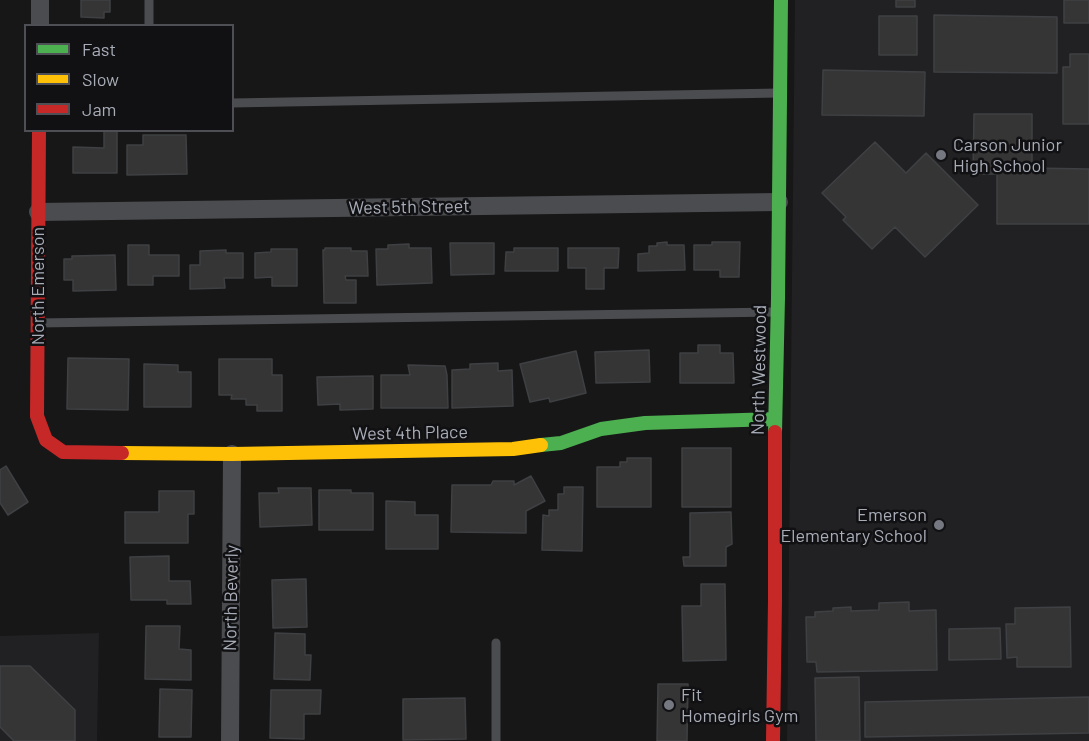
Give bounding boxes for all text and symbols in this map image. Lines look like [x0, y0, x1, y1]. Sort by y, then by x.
legend [24, 24, 234, 132]
text: Fast [82, 38, 116, 60]
text: Slow [82, 68, 119, 90]
text: Jam [82, 98, 116, 120]
place label: Carson Junior High School [953, 134, 1062, 176]
marker: Carson Junior High School [934, 148, 948, 162]
street label: West 5th Street [348, 195, 470, 219]
street label: North Emerson [27, 227, 49, 345]
street label: North Westwood [747, 305, 771, 435]
street label: West 4th Place [352, 421, 468, 445]
place label: Emerson Elementary School [780, 504, 927, 546]
marker: Emerson Elementary School [932, 518, 946, 532]
street label: North Beverly [219, 545, 243, 651]
place label: Fit Homegirls Gym [681, 684, 798, 726]
marker: Fit Homegirls Gym [662, 698, 676, 712]

